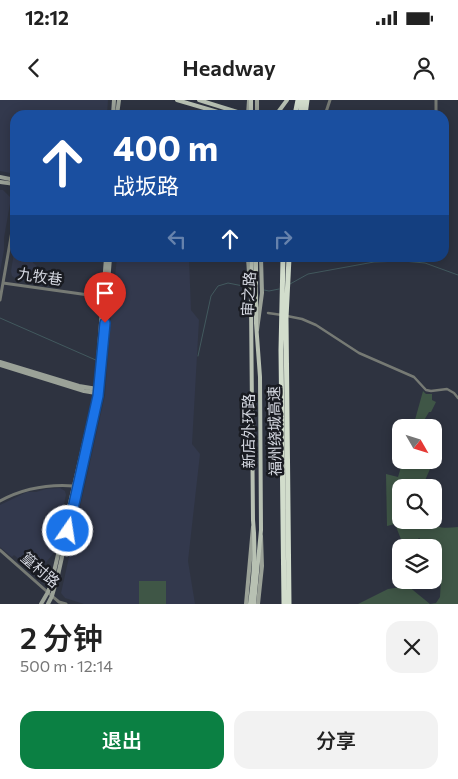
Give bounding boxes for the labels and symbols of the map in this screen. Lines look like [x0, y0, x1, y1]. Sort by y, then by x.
street label: 九牧巷 [17, 264, 64, 288]
street label: 审之路 [238, 271, 258, 317]
pin [84, 272, 126, 323]
street label: 福州绕城高速 [264, 386, 284, 476]
street label: 新店外环路 [239, 393, 257, 469]
north arrow [392, 419, 442, 469]
position arrow [41, 504, 93, 556]
street label: 篁村路 [18, 548, 64, 591]

